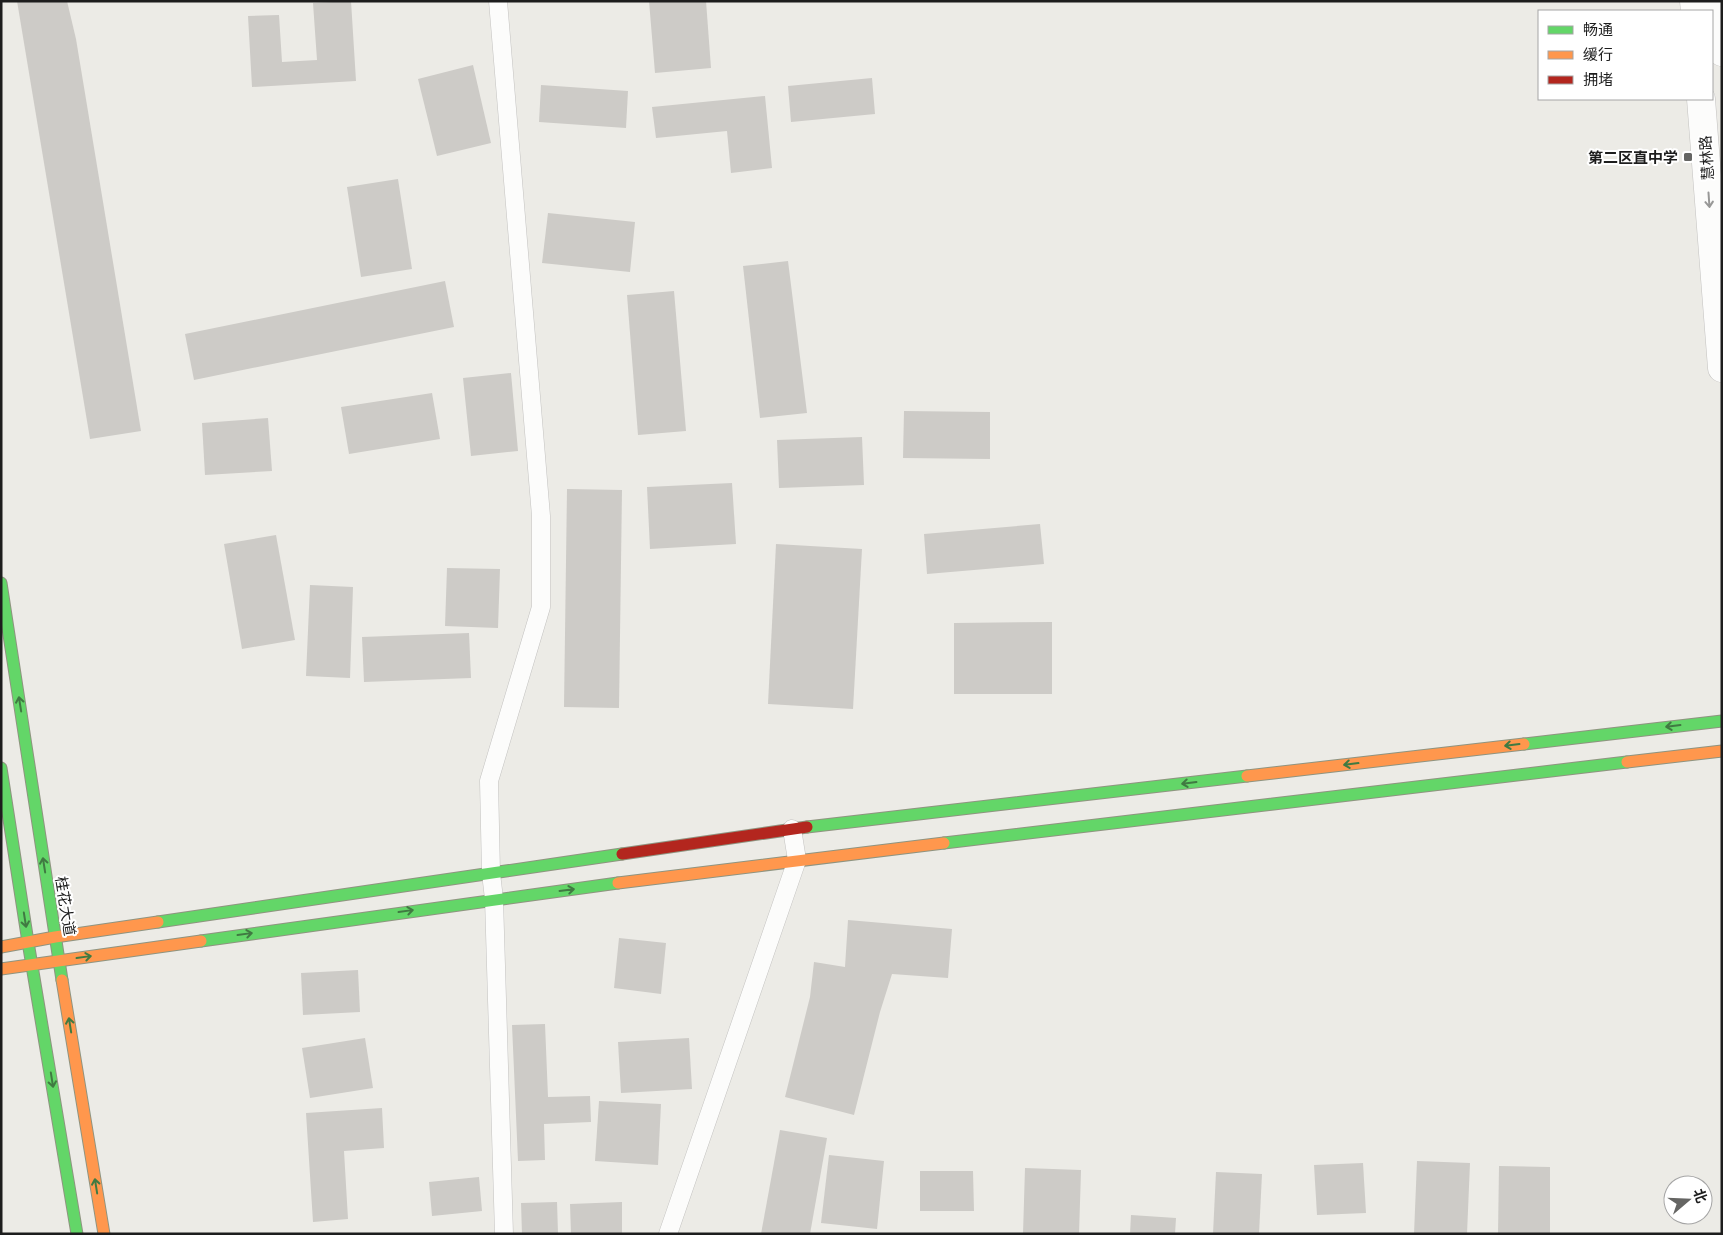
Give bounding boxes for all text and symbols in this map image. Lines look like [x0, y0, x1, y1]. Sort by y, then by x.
legend [1538, 10, 1713, 100]
text: 畅通 [1583, 19, 1613, 39]
text: 缓行 [1583, 44, 1613, 64]
text: 拥堵 [1583, 69, 1613, 89]
street label: 慧林路 [1694, 135, 1718, 181]
place label: 第二区直中学 [1588, 147, 1678, 167]
marker: 第二区直中学 [1682, 151, 1694, 163]
one-way arrow [1704, 191, 1714, 207]
one-way arrow [14, 697, 24, 713]
one-way arrow [1666, 721, 1682, 731]
one-way arrow [1504, 740, 1520, 750]
one-way arrow [1343, 759, 1359, 769]
one-way arrow [1181, 778, 1197, 788]
one-way arrow [39, 857, 49, 873]
street label: 桂花大道 [51, 875, 81, 937]
one-way arrow [559, 884, 575, 894]
one-way arrow [398, 906, 414, 916]
one-way arrow [20, 912, 30, 928]
one-way arrow [237, 929, 253, 939]
one-way arrow [76, 951, 92, 961]
one-way arrow [65, 1018, 75, 1034]
one-way arrow [47, 1072, 57, 1088]
north arrow [1663, 1175, 1713, 1225]
one-way arrow [91, 1178, 101, 1194]
text: 北 [1690, 1186, 1712, 1205]

